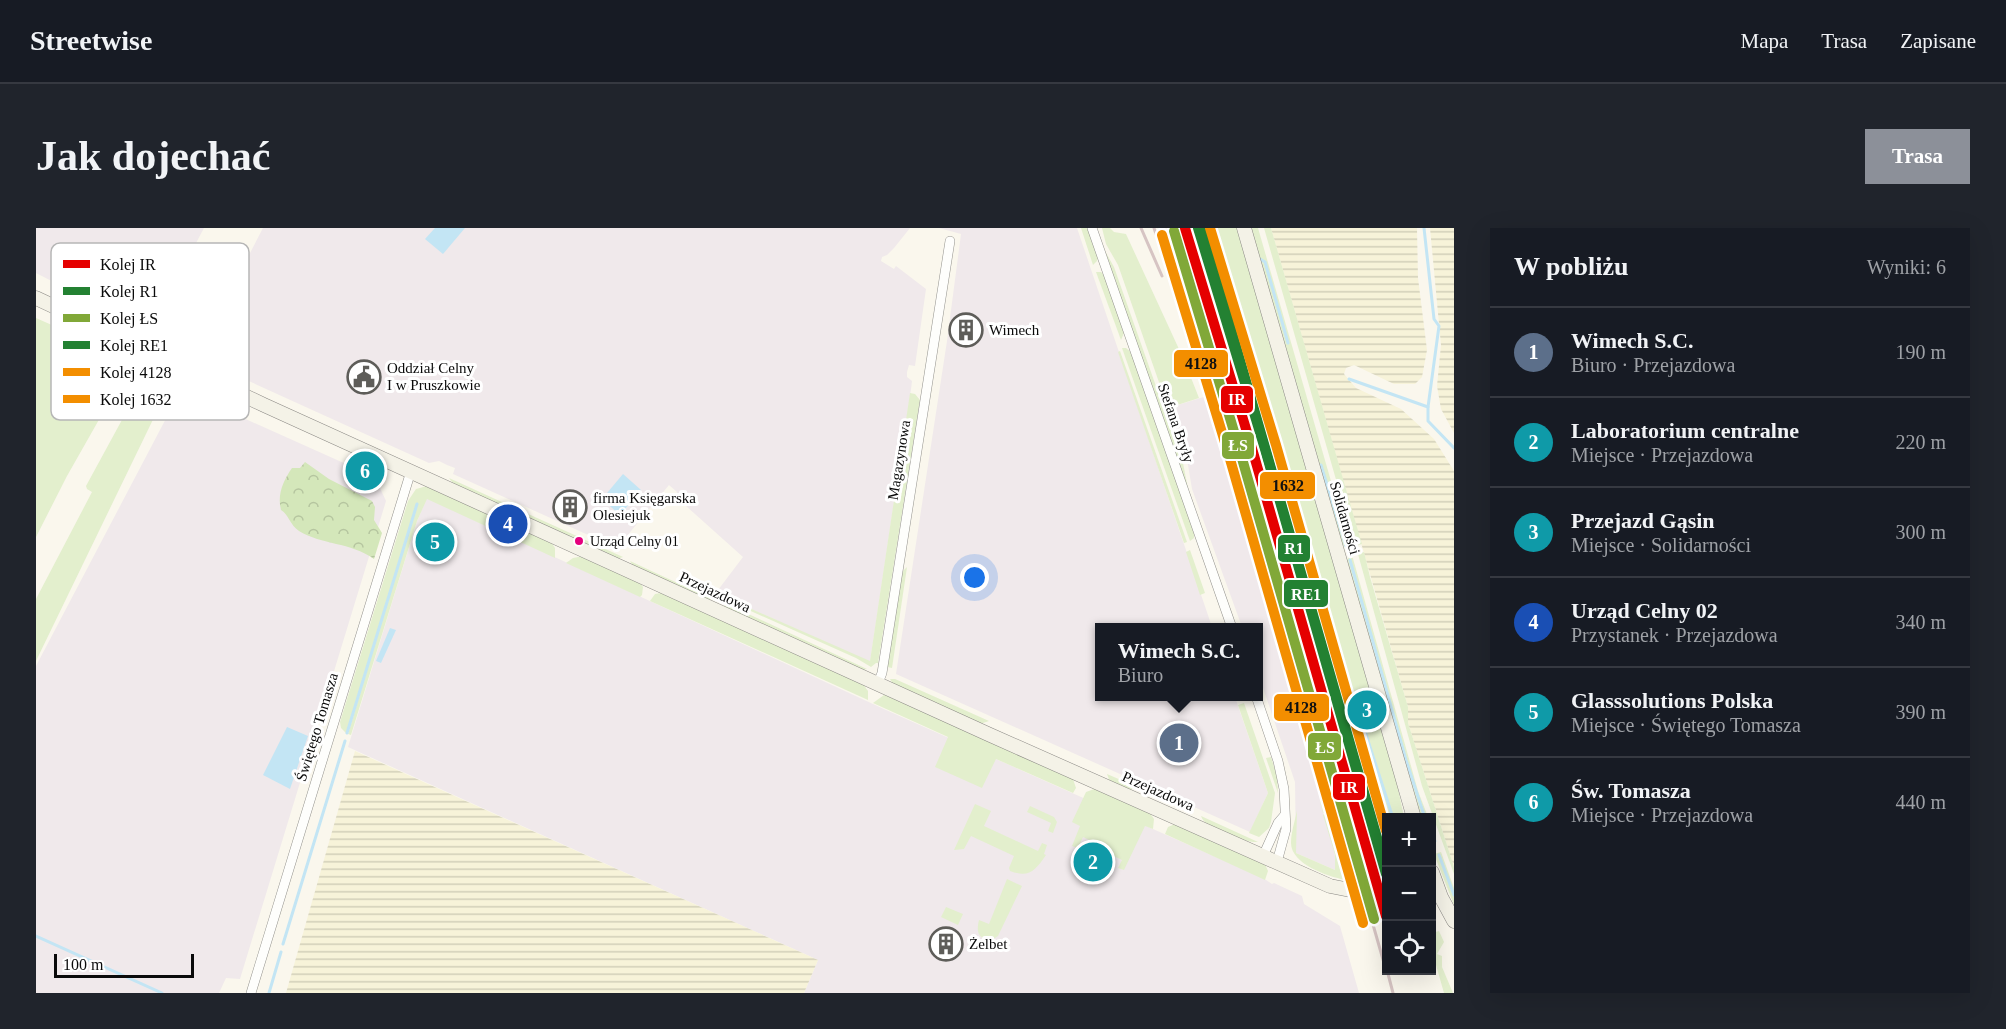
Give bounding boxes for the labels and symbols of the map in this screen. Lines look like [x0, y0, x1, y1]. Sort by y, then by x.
legend [51, 243, 249, 420]
text: Kolej IR [100, 256, 156, 274]
text: Kolej R1 [100, 283, 158, 301]
text: Kolej ŁS [100, 310, 158, 328]
building icon: Wimech [948, 312, 984, 348]
place label: Wimech [989, 322, 1040, 338]
text: Kolej RE1 [100, 337, 168, 355]
line badge: 4128 [1173, 349, 1229, 378]
text: 4128 [1185, 355, 1217, 372]
public building icon: Oddział Celny I w Pruszkowie [346, 359, 382, 395]
place label: Oddział Celny I w Pruszkowie [387, 360, 481, 393]
text: Kolej 4128 [100, 364, 172, 382]
street label: Stefana Bryły [1155, 381, 1197, 465]
line badge: IR [1220, 385, 1254, 414]
text: Kolej 1632 [100, 391, 172, 409]
text: IR [1228, 391, 1246, 408]
street label: Magazynowa [885, 419, 913, 501]
line badge: ŁS [1221, 431, 1255, 460]
text: ŁS [1228, 437, 1248, 454]
pin: 6 [346, 448, 384, 494]
line badge: 1632 [1259, 471, 1316, 500]
text: 1632 [1272, 477, 1304, 494]
street label: Solidarności [1327, 480, 1363, 556]
building icon: firma Księgarska Olesiejuk [552, 489, 588, 525]
place label: firma Księgarska Olesiejuk [593, 490, 696, 523]
pin: 4 [488, 502, 528, 546]
pin: 5 [416, 520, 454, 564]
place label: Urząd Celny 01 [590, 534, 679, 549]
line badge: R1 [1277, 534, 1311, 563]
marker: Urząd Celny 01 [573, 535, 585, 547]
text: R1 [1284, 540, 1304, 557]
your location [960, 563, 989, 592]
street label: Przejazdowa [677, 569, 753, 616]
line badge: RE1 [1283, 579, 1329, 608]
text: RE1 [1291, 586, 1321, 603]
street label: Świętego Tomasza [293, 671, 341, 783]
pin: 3 [1348, 688, 1386, 732]
line badge: 4128 [1273, 693, 1330, 722]
text: 4128 [1285, 699, 1317, 716]
pin: 1 [1160, 720, 1198, 766]
line badge: ŁS [1307, 732, 1342, 761]
text: ŁS [1315, 739, 1335, 756]
street label: Przejazdowa [1120, 768, 1197, 814]
line badge: IR [1332, 773, 1366, 801]
text: IR [1340, 779, 1358, 796]
pin: 2 [1074, 840, 1112, 884]
building icon: Żelbet [928, 926, 964, 962]
place label: Żelbet [969, 936, 1008, 952]
scale bar [54, 951, 194, 978]

